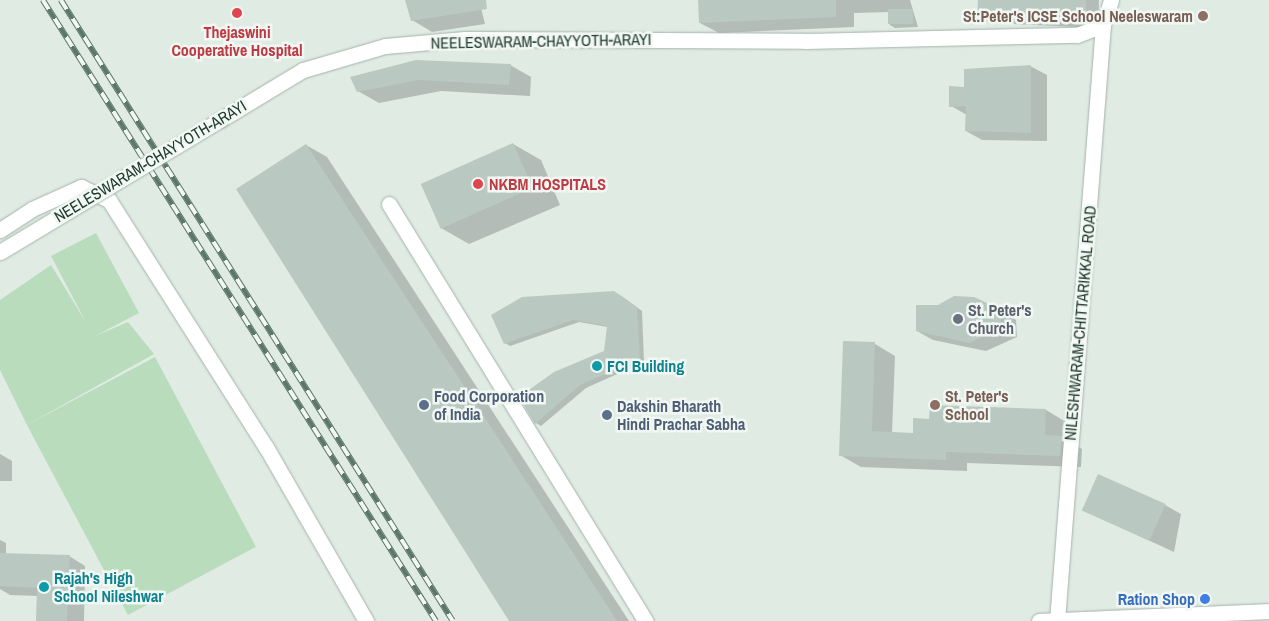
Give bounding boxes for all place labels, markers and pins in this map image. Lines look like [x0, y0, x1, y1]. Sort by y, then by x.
marker: Thejaswini Cooperative Hospital [230, 6, 244, 20]
place label: St:Peter's ICSE School Neeleswaram [963, 6, 1193, 26]
marker: St:Peter's ICSE School Neeleswaram [1197, 10, 1209, 22]
place label: Thejaswini Cooperative Hospital [171, 22, 303, 60]
place label: NKBM HOSPITALS [489, 174, 606, 194]
marker: NKBM HOSPITALS [471, 177, 485, 191]
place label: St. Peter's Church [968, 300, 1032, 338]
marker: St. Peter's Church [952, 313, 964, 325]
place label: FCI Building [607, 356, 684, 376]
marker: FCI Building [591, 360, 603, 372]
place label: Food Corporation of India [434, 386, 544, 424]
place label: St. Peter's School [945, 386, 1009, 424]
place label: Dakshin Bharath Hindi Prachar Sabha [617, 396, 745, 434]
marker: Food Corporation of India [418, 399, 430, 411]
marker: St. Peter's School [929, 399, 941, 411]
marker: Dakshin Bharath Hindi Prachar Sabha [601, 409, 613, 421]
place label: Rajah's High School Nileshwar [54, 568, 163, 606]
marker: Rajah's High School Nileshwar [38, 581, 50, 593]
place label: Ration Shop [1118, 589, 1195, 609]
marker: Ration Shop [1199, 593, 1211, 605]

